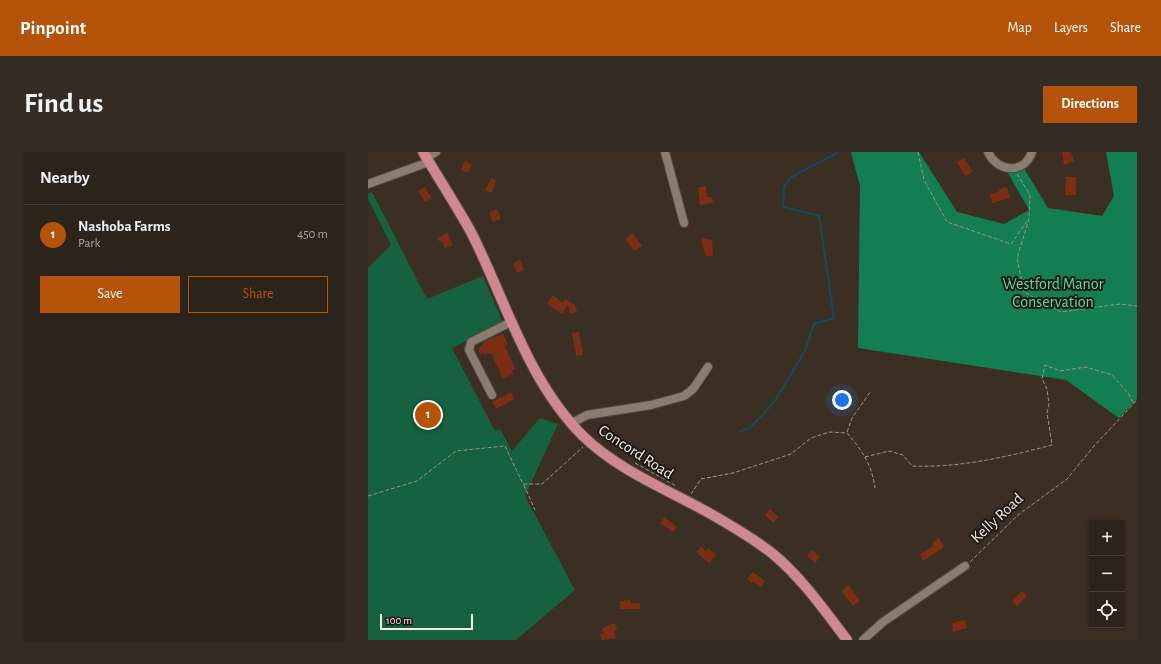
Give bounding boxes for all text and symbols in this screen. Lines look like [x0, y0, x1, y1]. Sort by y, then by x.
text: Pinpoint [20, 19, 86, 38]
text: Map [1007, 21, 1032, 35]
text: Layers [1054, 21, 1088, 35]
text: Share [1110, 21, 1141, 35]
button: Directions [1043, 86, 1137, 123]
text: Find us [24, 90, 103, 118]
text: Nearby [40, 169, 90, 186]
text: Nashoba Farms [78, 219, 171, 234]
text: 1 [51, 228, 55, 241]
text: 450 m [297, 228, 328, 241]
text: Park [78, 237, 100, 250]
button: Save [40, 276, 180, 313]
button: Share [188, 276, 328, 313]
park label: Westford Manor Conservation [1002, 276, 1104, 310]
your location [832, 390, 852, 410]
pin: 1 [415, 400, 441, 430]
street label: Concord Road [596, 422, 676, 482]
street label: Kelly Road [968, 490, 1027, 547]
map controls [1089, 520, 1125, 628]
button: + [1089, 520, 1125, 556]
button: − [1089, 556, 1125, 592]
button: locate [1089, 592, 1125, 628]
scale bar [380, 612, 473, 631]
text: 100 m [386, 615, 412, 626]

